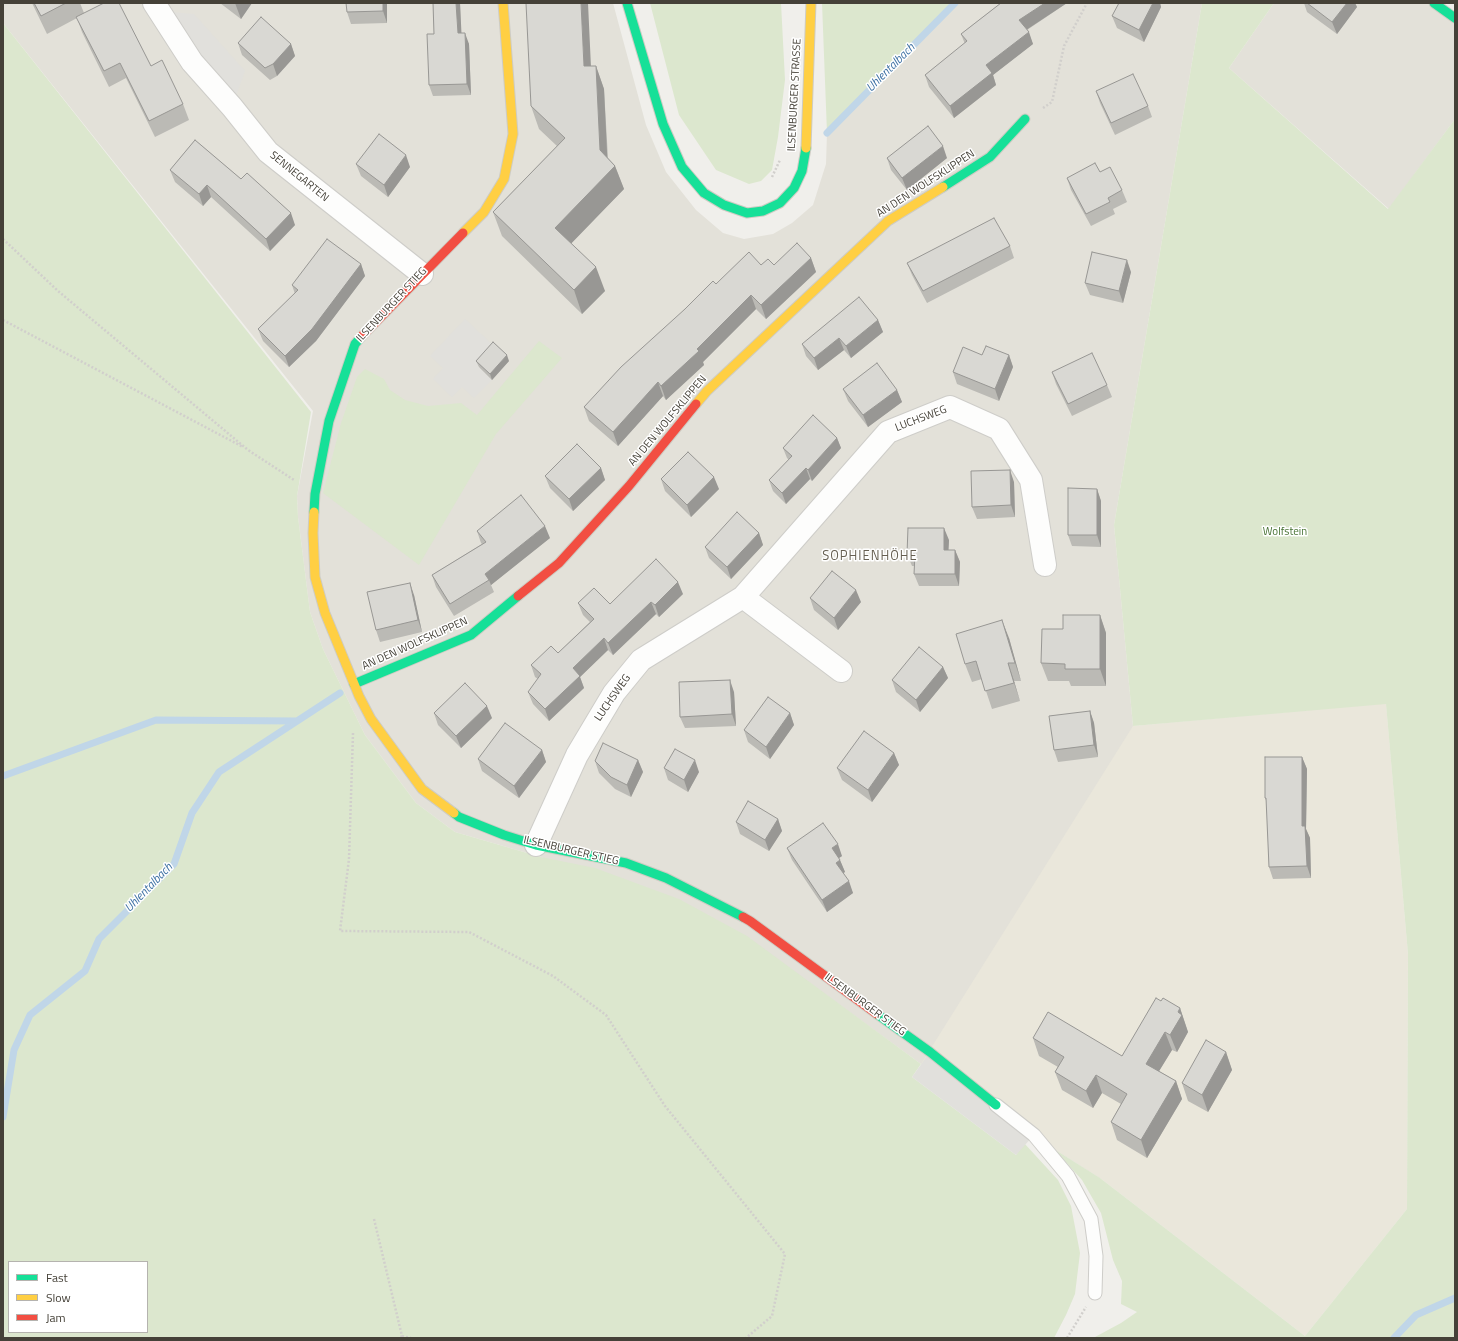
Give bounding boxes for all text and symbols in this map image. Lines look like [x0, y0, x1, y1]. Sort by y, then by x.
street label: ILSENBURGER STRASSE [785, 38, 805, 152]
water label: Uhlentalbach [864, 41, 918, 95]
street label: AN DEN WOLFSKLIPPEN [875, 147, 977, 221]
street label: SENNEGARTEN [267, 149, 331, 205]
street label: ILSENBURGER STIEG [354, 265, 430, 345]
street label: AN DEN WOLFSKLIPPEN [626, 373, 710, 469]
street label: LUCHSWEG [893, 403, 949, 435]
park label: Wolfstein [1263, 525, 1307, 539]
district label: SOPHIENHÖHE [822, 549, 918, 565]
street label: AN DEN WOLFSKLIPPEN [360, 615, 470, 673]
street label: LUCHSWEG [592, 672, 634, 724]
street label: ILSENBURGER STIEG [522, 834, 620, 868]
water label: Uhlentalbach [122, 861, 176, 915]
street label: ILSENBURGER STIEG [822, 971, 908, 1039]
legend [8, 1261, 148, 1333]
text: Fast [46, 1268, 68, 1287]
text: Slow [46, 1288, 71, 1307]
text: Jam [46, 1308, 66, 1327]

